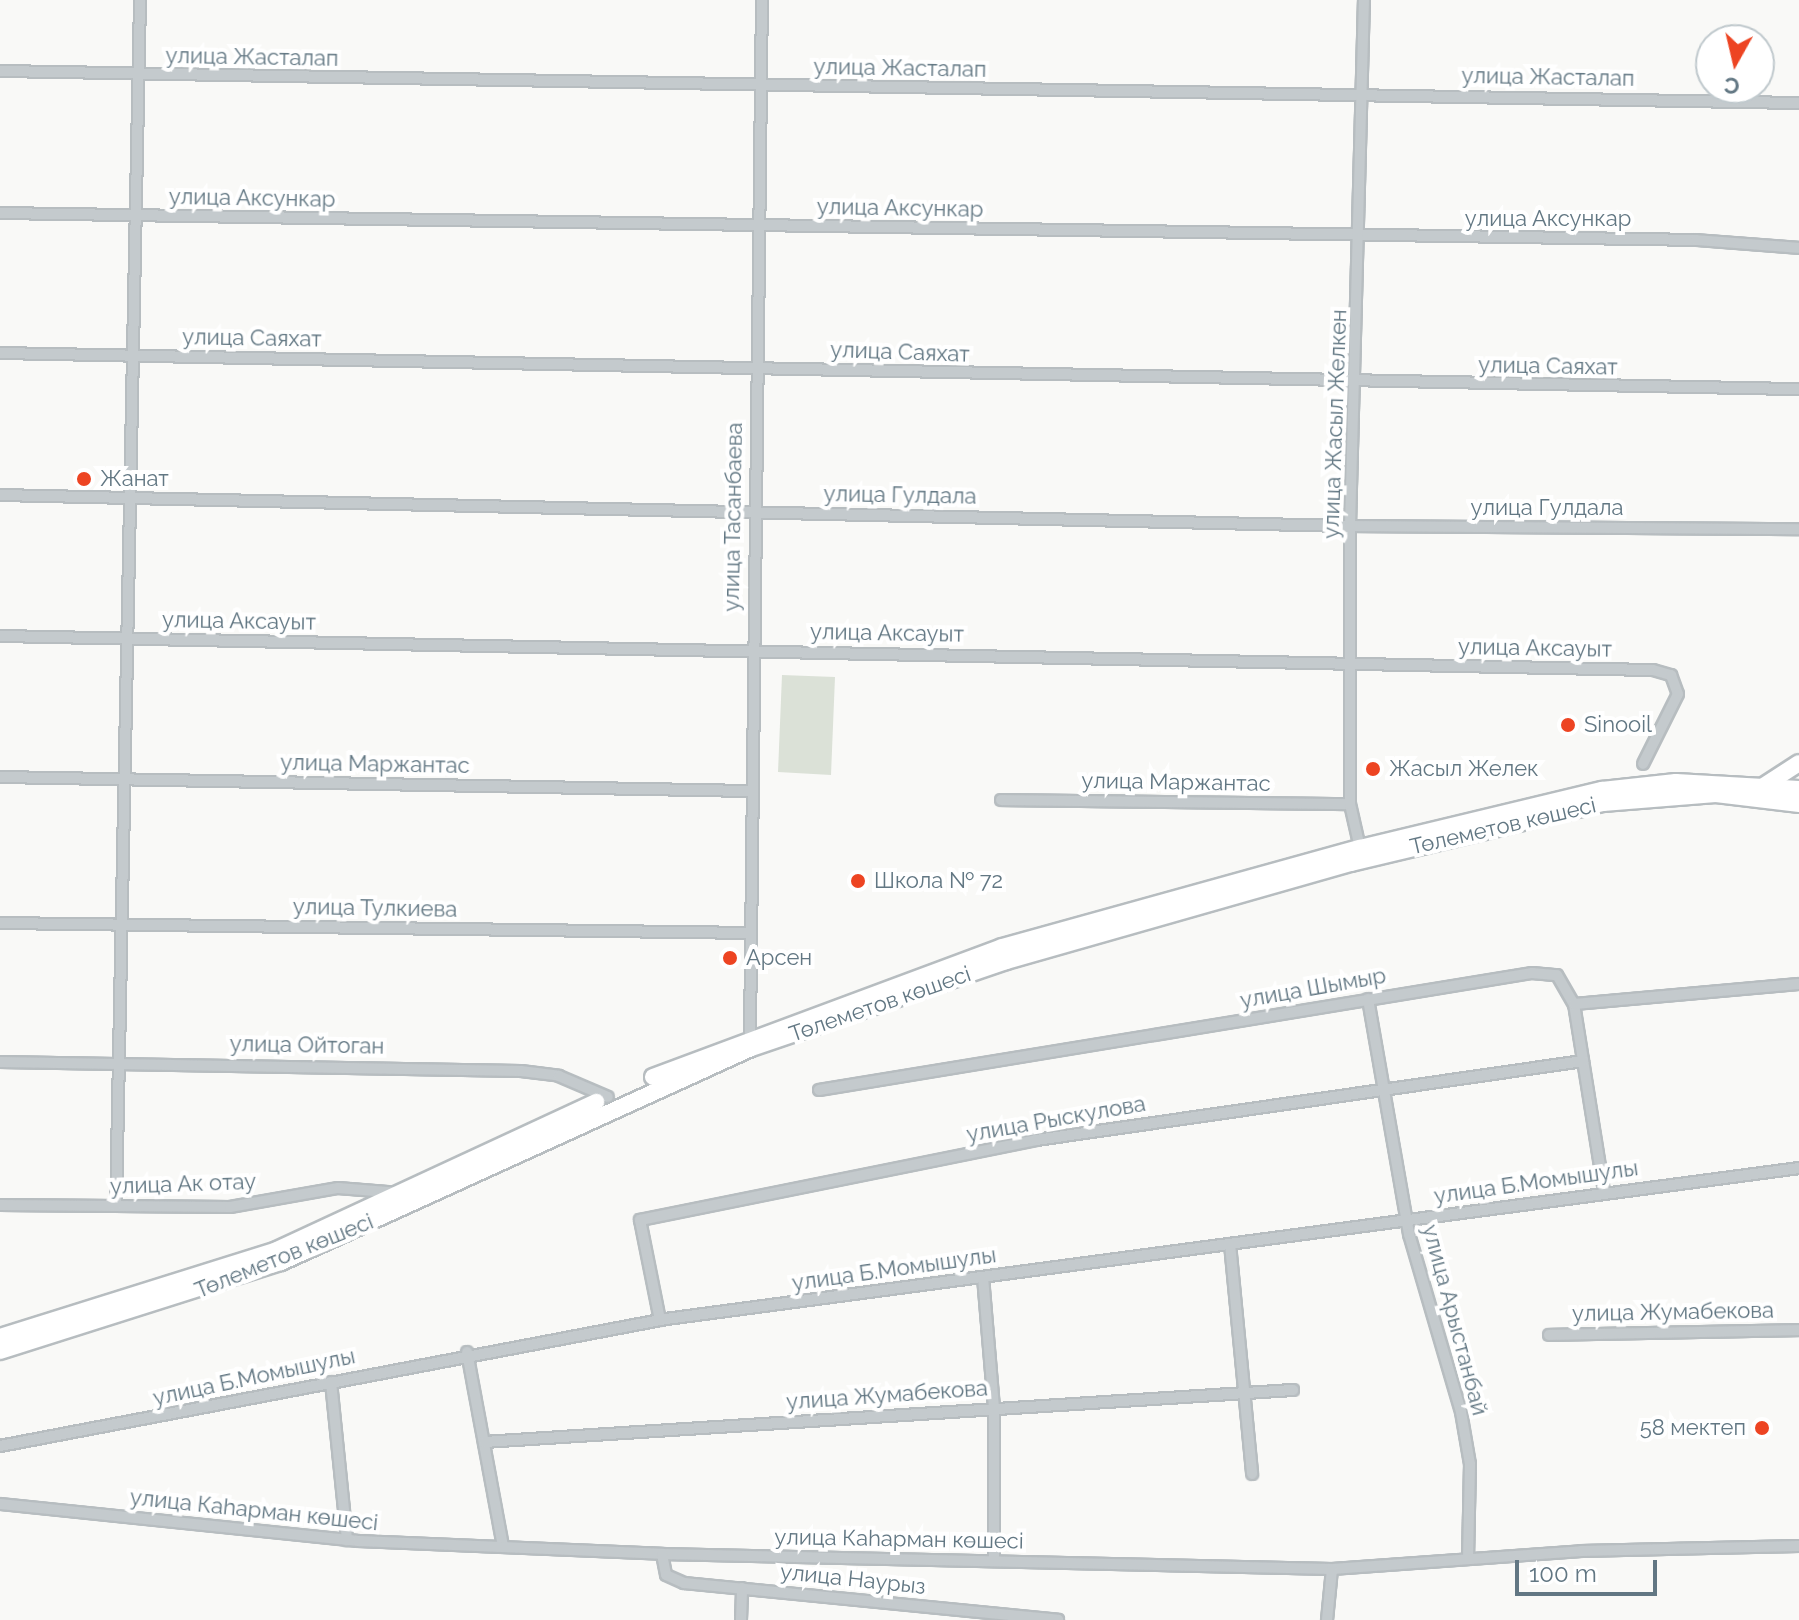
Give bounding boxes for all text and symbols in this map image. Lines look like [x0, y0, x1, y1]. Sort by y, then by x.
north arrow [1695, 24, 1775, 104]
street label: улица Жасталап [165, 42, 339, 72]
street label: улица Жасталап [813, 53, 987, 83]
street label: улица Жасталап [1461, 62, 1635, 92]
text: С [1723, 72, 1741, 100]
street label: улица Аксункар [168, 183, 336, 213]
street label: улица Аксункар [816, 193, 984, 223]
street label: улица Аксункар [1464, 206, 1632, 232]
street label: улица Жасыл Желкен [1318, 309, 1352, 539]
street label: улица Саяхат [182, 324, 322, 352]
street label: улица Саяхат [830, 336, 970, 368]
street label: улица Саяхат [1478, 352, 1618, 380]
street label: улица Тасанбаева [718, 422, 748, 612]
place label: Жанат [100, 466, 169, 492]
marker: Жанат [75, 470, 93, 488]
street label: улица Гулдала [823, 480, 977, 510]
street label: улица Гулдала [1471, 495, 1623, 521]
street label: улица Аксауыт [161, 606, 317, 636]
street label: улица Аксауыт [809, 618, 965, 648]
street label: улица Аксауыт [1457, 633, 1613, 663]
place label: Sinooil [1584, 712, 1652, 738]
marker: Sinooil [1559, 716, 1577, 734]
street label: улица Маржантас [280, 749, 470, 779]
place label: Жасыл Желек [1389, 756, 1539, 782]
marker: Жасыл Желек [1364, 760, 1382, 778]
street label: улица Маржантас [1081, 767, 1271, 797]
street label: Төлеметов көшесі [1407, 792, 1599, 860]
place label: Школа № 72 [874, 868, 1003, 894]
marker: Школа № 72 [849, 872, 867, 890]
street label: улица Тулкиева [292, 893, 458, 923]
place label: Арсен [746, 945, 812, 971]
marker: Арсен [721, 949, 739, 967]
street label: Төлеметов көшесі [786, 961, 974, 1047]
street label: улица Шымыр [1238, 962, 1388, 1014]
street label: улица Ойтоган [229, 1030, 385, 1060]
street label: улица Рыскулова [964, 1090, 1148, 1148]
street label: улица Б.Момышулы [1432, 1155, 1640, 1209]
street label: улица Ак отау [109, 1168, 257, 1200]
street label: Төлеметов көшесі [191, 1208, 377, 1304]
street label: улица Арыстанбай [1417, 1221, 1493, 1419]
street label: улица Б.Момышулы [790, 1242, 998, 1296]
street label: улица Жумабекова [1572, 1297, 1774, 1327]
street label: улица Б.Момышулы [151, 1343, 357, 1411]
street label: улица Жумабекова [785, 1375, 989, 1415]
place label: 58 мектеп [1640, 1415, 1746, 1441]
marker: 58 мектеп [1753, 1419, 1771, 1437]
street label: улица Каһарман көшесі [129, 1484, 379, 1536]
street label: улица Каһарман көшесі [774, 1524, 1024, 1554]
scale bar [1519, 1544, 1661, 1594]
street label: улица Наурыз [779, 1558, 927, 1600]
text: 100 m [1529, 1559, 1597, 1588]

